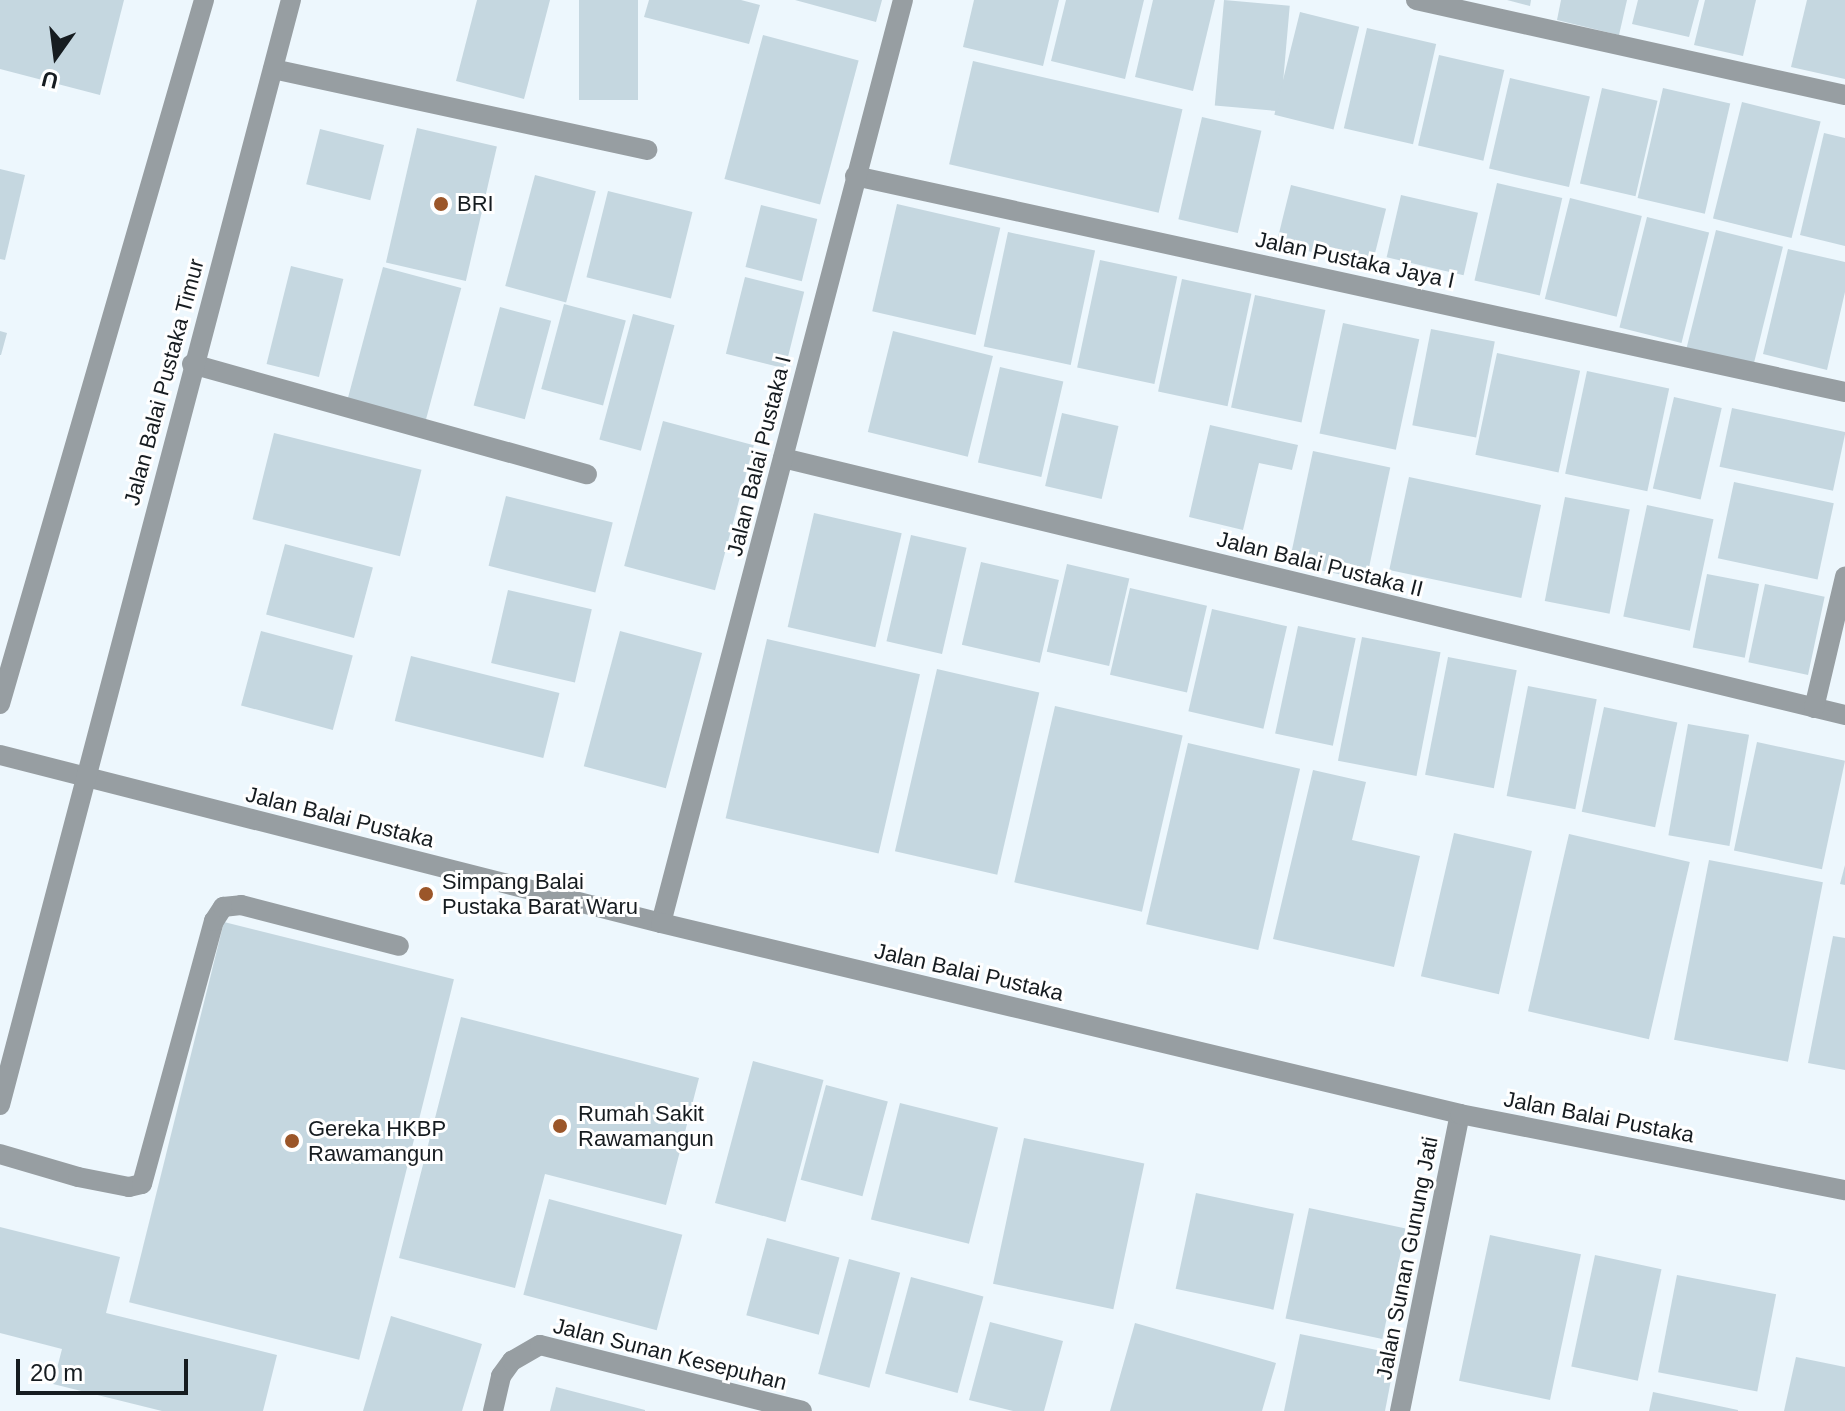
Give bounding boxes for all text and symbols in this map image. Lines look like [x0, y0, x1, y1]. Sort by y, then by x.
north arrow [16, 16, 96, 96]
text: U [39, 66, 61, 94]
place label: BRI [457, 191, 494, 217]
marker: BRI [432, 195, 450, 213]
street label: Jalan Pustaka Jaya I [1253, 226, 1457, 294]
street label: Jalan Balai Pustaka Timur [118, 256, 210, 508]
street label: Jalan Balai Pustaka I [721, 353, 797, 559]
street label: Jalan Balai Pustaka II [1214, 526, 1426, 602]
street label: Jalan Balai Pustaka [243, 781, 437, 853]
place label: Simpang Balai Pustaka Barat Waru [442, 868, 638, 920]
marker: Simpang Balai Pustaka Barat Waru [417, 885, 435, 903]
street label: Jalan Balai Pustaka [872, 937, 1066, 1007]
street label: Jalan Balai Pustaka [1502, 1086, 1696, 1148]
place label: Rumah Sakit Rawamangun [578, 1100, 714, 1152]
place label: Gereka HKBP Rawamangun [308, 1115, 446, 1166]
marker: Rumah Sakit Rawamangun [549, 1115, 571, 1137]
marker: Gereka HKBP Rawamangun [283, 1132, 301, 1150]
street label: Jalan Sunan Gunung Jati [1370, 1134, 1444, 1382]
street label: Jalan Sunan Kesepuhan [550, 1312, 790, 1396]
scale bar [20, 1343, 192, 1393]
text: 20 m [30, 1359, 83, 1386]

